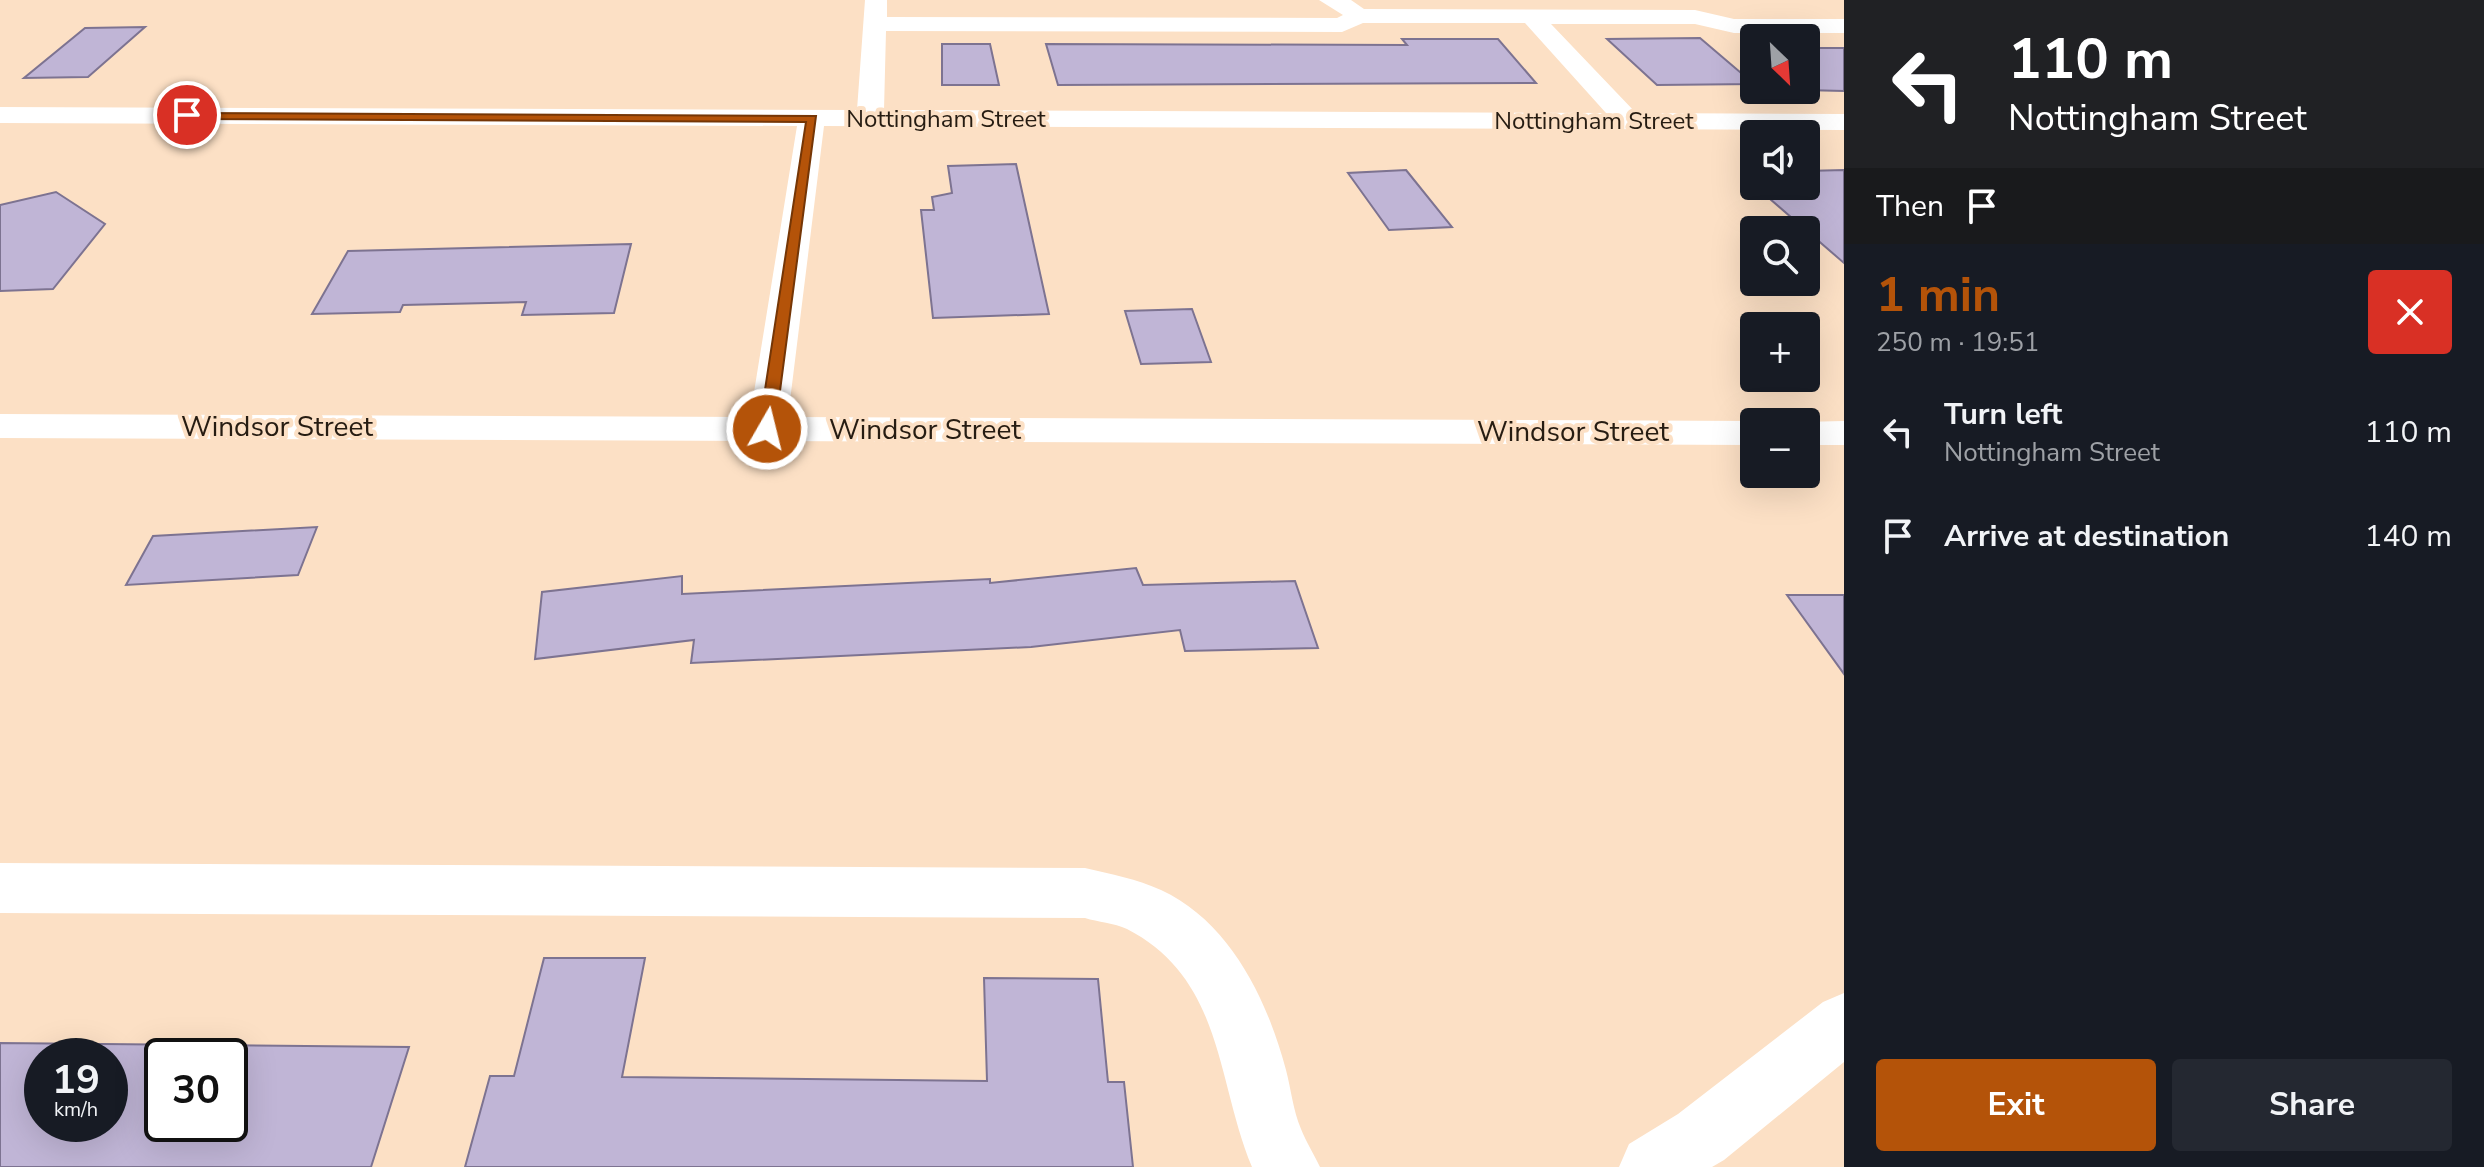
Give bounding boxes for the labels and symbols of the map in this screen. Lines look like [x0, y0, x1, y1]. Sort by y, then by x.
north arrow [1740, 24, 1820, 104]
pin [153, 81, 221, 149]
street label: Nottingham Street [846, 103, 1046, 135]
street label: Nottingham Street [1494, 105, 1694, 137]
position arrow [725, 387, 809, 471]
street label: Windsor Street [181, 408, 373, 446]
street label: Windsor Street [829, 411, 1021, 449]
street label: Windsor Street [1477, 413, 1669, 451]
speed limit sign: 30 [144, 1038, 248, 1142]

